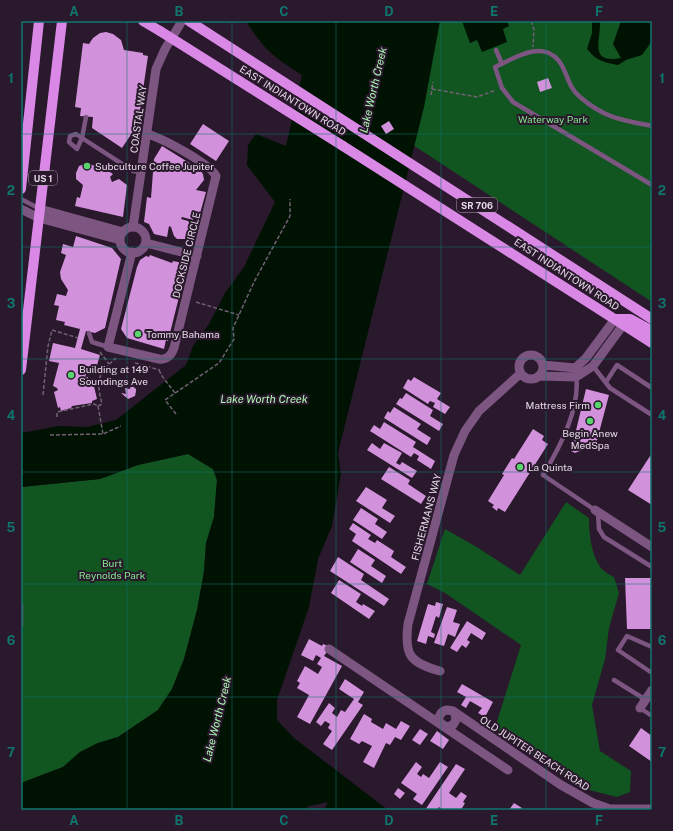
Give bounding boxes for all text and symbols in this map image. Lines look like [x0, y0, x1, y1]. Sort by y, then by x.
text: A [69, 4, 79, 19]
text: B [175, 4, 184, 19]
text: C [279, 4, 289, 19]
text: D [384, 4, 394, 19]
text: E [490, 4, 498, 19]
text: F [595, 4, 603, 19]
water label: Lake Worth Creek [357, 46, 389, 134]
street label: EAST INDIANTOWN ROAD [238, 62, 348, 138]
text: 1 [8, 71, 14, 86]
text: 1 [659, 71, 665, 86]
street label: COASTAL WAY [127, 84, 149, 154]
park label: Waterway Park [518, 113, 588, 125]
place label: Subculture Coffee Jupiter [95, 160, 214, 172]
marker: Subculture Coffee Jupiter [82, 161, 92, 171]
road number: US 1 [29, 171, 57, 185]
text: 2 [7, 183, 15, 198]
text: 2 [658, 183, 666, 198]
road number: SR 706 [457, 198, 497, 212]
street label: DOCKSIDE CIRCLE [170, 211, 202, 299]
street label: EAST INDIANTOWN ROAD [512, 235, 622, 313]
text: 3 [7, 296, 16, 311]
text: 3 [658, 296, 667, 311]
place label: Tommy Bahama [146, 328, 219, 340]
marker: Tommy Bahama [133, 329, 143, 339]
place label: Building at 149 Soundings Ave [79, 363, 148, 387]
marker: Building at 149 Soundings Ave [66, 370, 76, 380]
water label: Lake Worth Creek [220, 393, 308, 405]
place label: Mattress Firm [526, 399, 590, 411]
marker: Mattress Firm [593, 400, 603, 410]
text: 4 [7, 408, 16, 423]
text: 4 [658, 408, 667, 423]
marker: Begin Anew MedSpa [585, 416, 595, 426]
place label: Begin Anew MedSpa [562, 427, 618, 451]
place label: La Quinta [528, 461, 572, 473]
marker: La Quinta [515, 462, 525, 472]
street label: FISHERMANS WAY [409, 472, 443, 562]
text: 5 [7, 520, 16, 535]
text: 5 [658, 520, 667, 535]
park label: Burt Reynolds Park [79, 557, 146, 581]
text: 6 [7, 633, 16, 648]
text: 6 [658, 633, 667, 648]
water label: Lake Worth Creek [201, 675, 233, 763]
street label: OLD JUPITER BEACH ROAD [478, 713, 592, 793]
text: 7 [7, 745, 15, 760]
text: 7 [658, 745, 666, 760]
text: A [69, 813, 79, 828]
text: B [175, 813, 184, 828]
text: C [279, 813, 289, 828]
text: D [384, 813, 394, 828]
text: E [490, 813, 498, 828]
text: F [595, 813, 603, 828]

